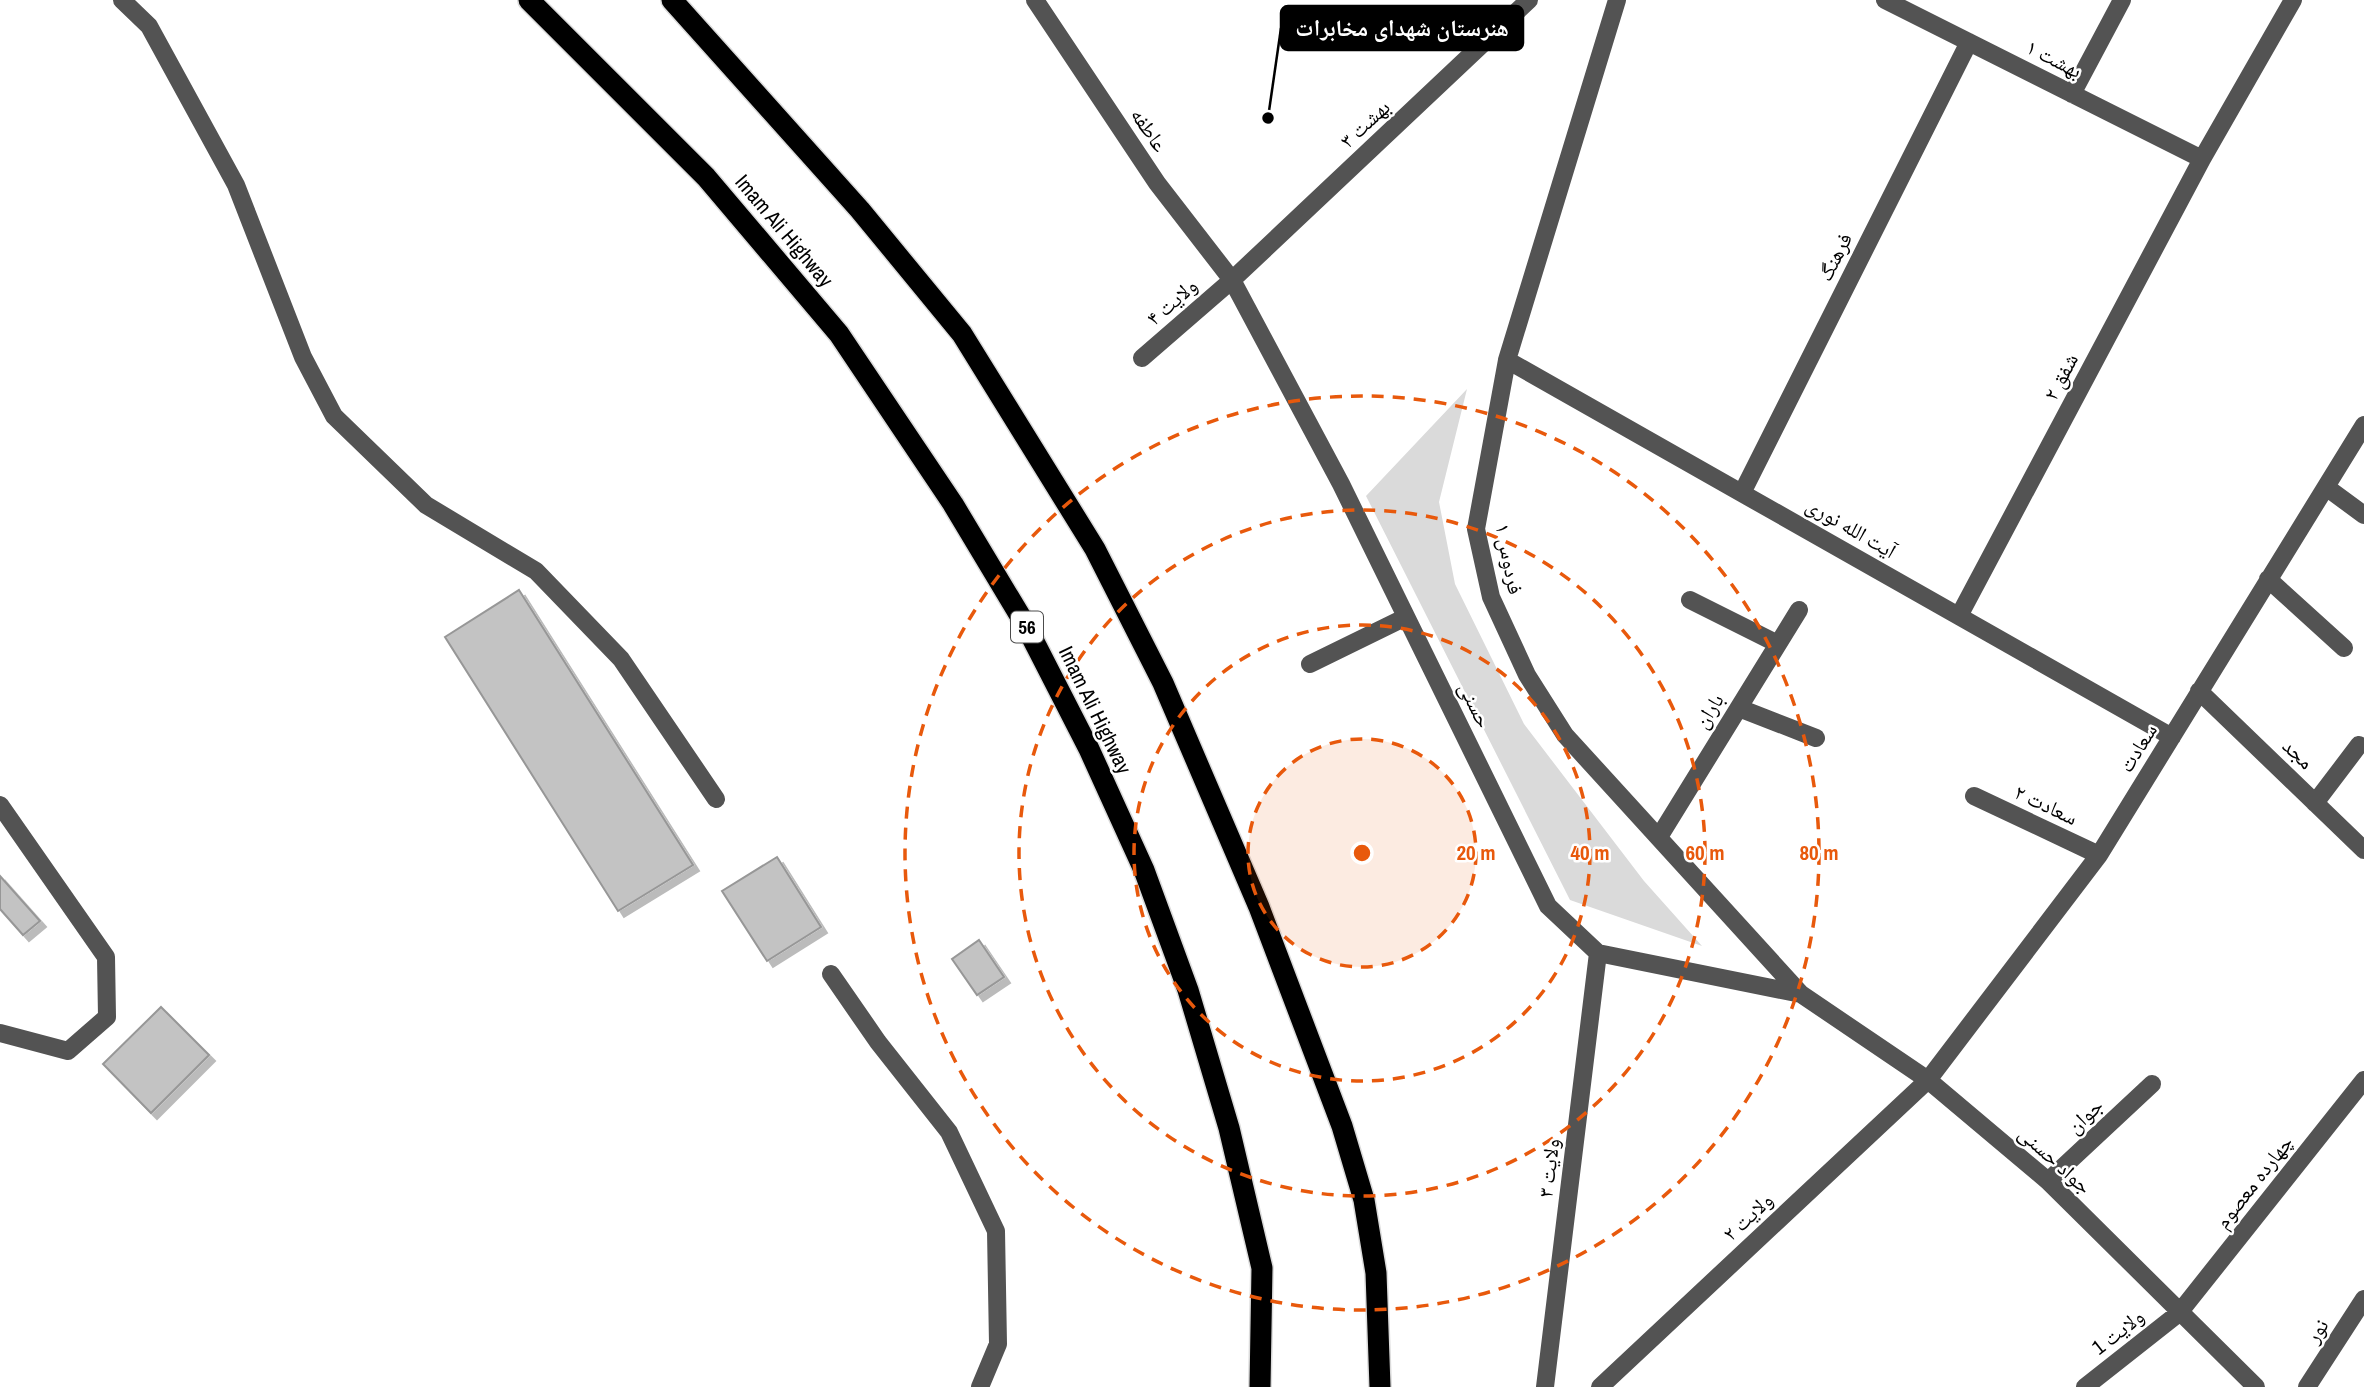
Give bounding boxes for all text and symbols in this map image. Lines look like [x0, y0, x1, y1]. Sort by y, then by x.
callout: هنرستان شهدای مخابرات [1281, 6, 1523, 50]
text: هنرستان شهدای مخابرات [1295, 12, 1509, 43]
street label: بهشت ۱ [2021, 32, 2087, 85]
street label: بهشت ۳ [1333, 93, 1396, 154]
street label: عاطفه [1124, 102, 1175, 158]
street label: Imam Ali Highway [729, 168, 840, 293]
street label: فرهنگ [1810, 228, 1859, 286]
street label: ولایت ۴ [1140, 271, 1204, 332]
street label: شفق ۲ [2036, 348, 2085, 405]
street label: آیت الله نوری [1801, 490, 1902, 565]
street label: فردوس ۱ [1488, 521, 1531, 597]
road number: 56 [1011, 612, 1043, 642]
street label: Imam Ali Highway [1052, 641, 1139, 779]
street label: حسنی [1452, 677, 1499, 733]
street label: باران [1687, 688, 1731, 734]
street label: سعادت [2111, 718, 2164, 778]
street label: مجد [2276, 732, 2320, 776]
street label: سعادت ۲ [2010, 777, 2083, 832]
text: 20 m [1456, 838, 1496, 867]
text: 40 m [1570, 838, 1610, 867]
text: 60 m [1685, 838, 1725, 867]
text: 80 m [1799, 838, 1839, 867]
centre of rings [1350, 841, 1374, 865]
street label: جوان [2060, 1091, 2109, 1140]
street label: جواد حسنی [2012, 1119, 2098, 1200]
street label: چهارده معصوم [2208, 1129, 2299, 1235]
street label: ولایت ۳ [1530, 1137, 1567, 1199]
street label: ولایت ۲ [1716, 1186, 1779, 1247]
street label: ولایت 1 [2085, 1302, 2150, 1361]
street label: نور [2297, 1313, 2335, 1349]

